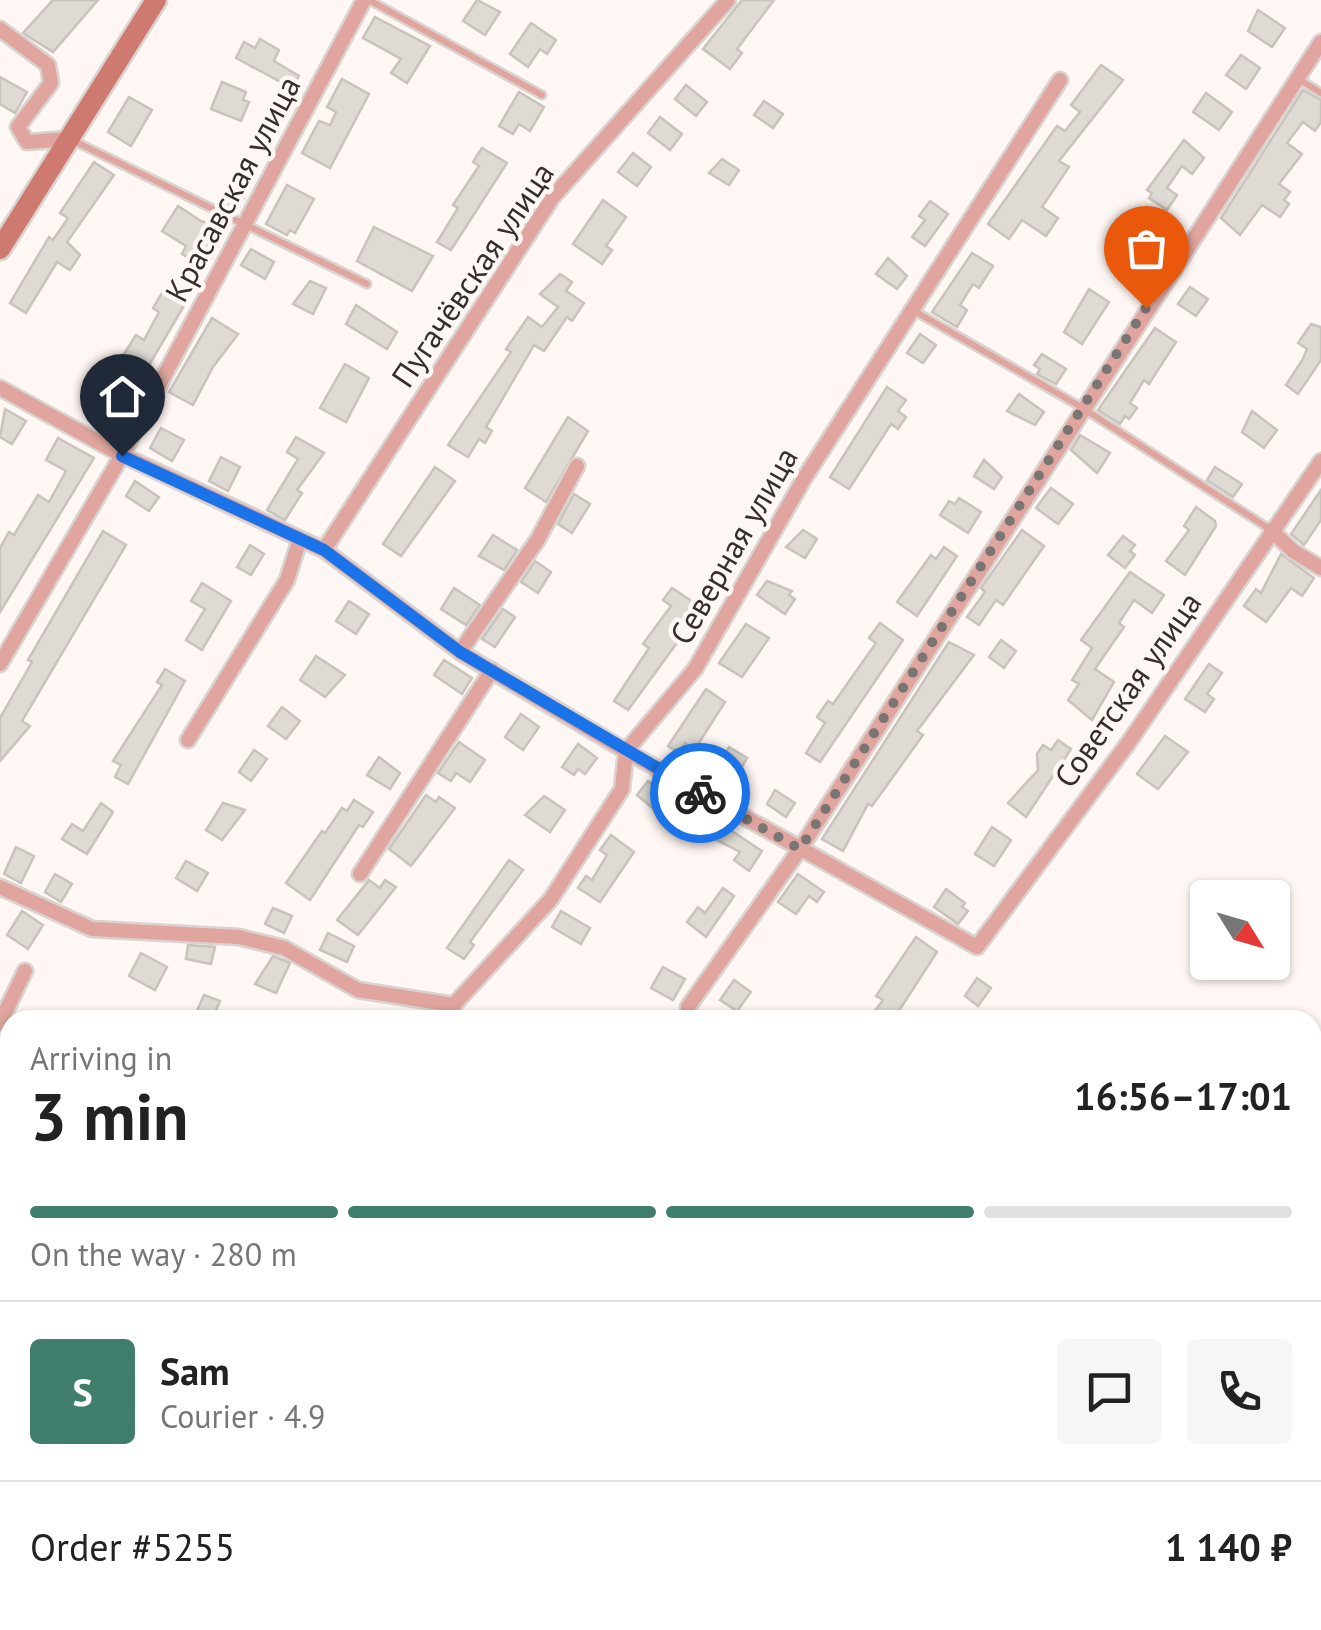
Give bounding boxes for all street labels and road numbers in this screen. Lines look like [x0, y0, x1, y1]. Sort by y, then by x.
street label: Красавская улица [155, 68, 309, 309]
street label: Пугачёвская улица [381, 154, 563, 395]
street label: Северная улица [660, 439, 807, 652]
street label: Советская улица [1044, 583, 1210, 795]

